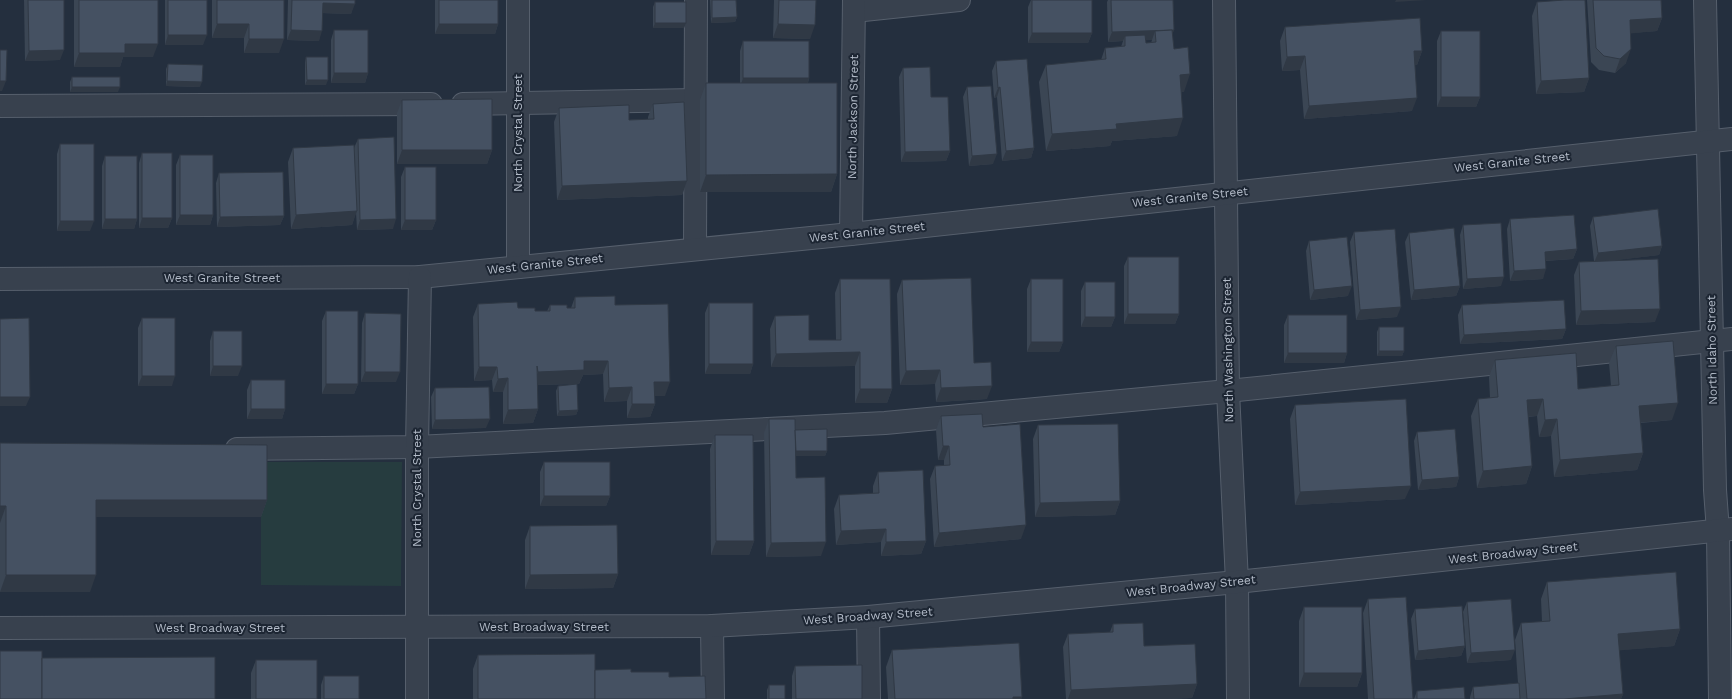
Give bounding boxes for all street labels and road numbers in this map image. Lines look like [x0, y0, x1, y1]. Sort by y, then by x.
street label: North Jackson Street [845, 55, 861, 179]
street label: North Crystal Street [511, 74, 525, 192]
street label: West Granite Street [1453, 149, 1571, 175]
street label: West Granite Street [1131, 184, 1249, 210]
street label: West Granite Street [808, 219, 926, 245]
street label: West Granite Street [486, 251, 604, 277]
street label: West Granite Street [164, 271, 280, 285]
street label: North Washington Street [1220, 277, 1236, 423]
street label: North Idaho Street [1704, 295, 1720, 405]
street label: North Crystal Street [410, 429, 424, 547]
street label: West Broadway Street [1448, 539, 1578, 567]
street label: West Broadway Street [1126, 572, 1256, 600]
street label: West Broadway Street [803, 604, 933, 628]
street label: West Broadway Street [479, 620, 609, 634]
street label: West Broadway Street [155, 621, 285, 635]

